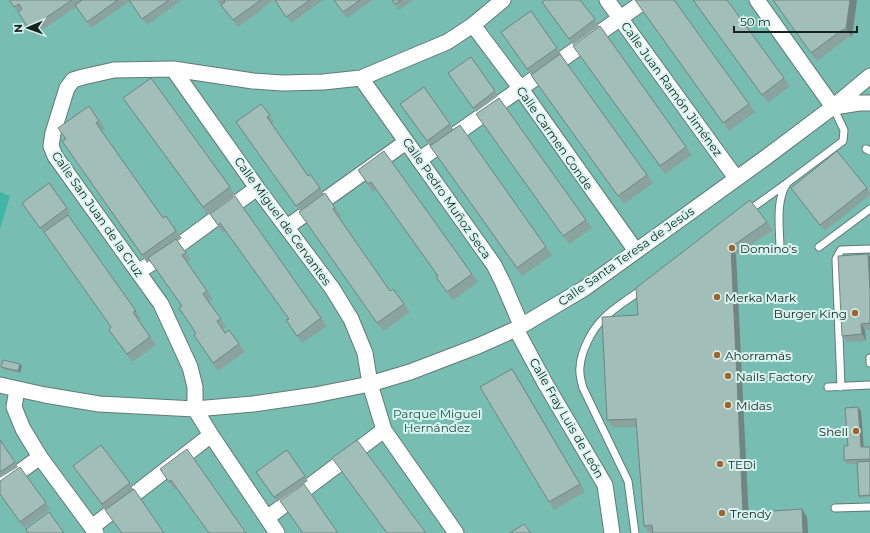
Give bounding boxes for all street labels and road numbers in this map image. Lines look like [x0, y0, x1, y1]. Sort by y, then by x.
street label: Calle Juan Ramón Jiménez [618, 19, 726, 159]
street label: Calle Carmen Conde [514, 83, 596, 193]
street label: Calle Pedro Muñoz Seca [399, 135, 495, 261]
street label: Calle San Juan de la Cruz [49, 148, 147, 280]
street label: Calle Miguel de Cervantes [231, 154, 335, 288]
street label: Calle Santa Teresa de Jesús [555, 203, 697, 309]
street label: Calle Fray Luis de León [526, 355, 608, 481]

